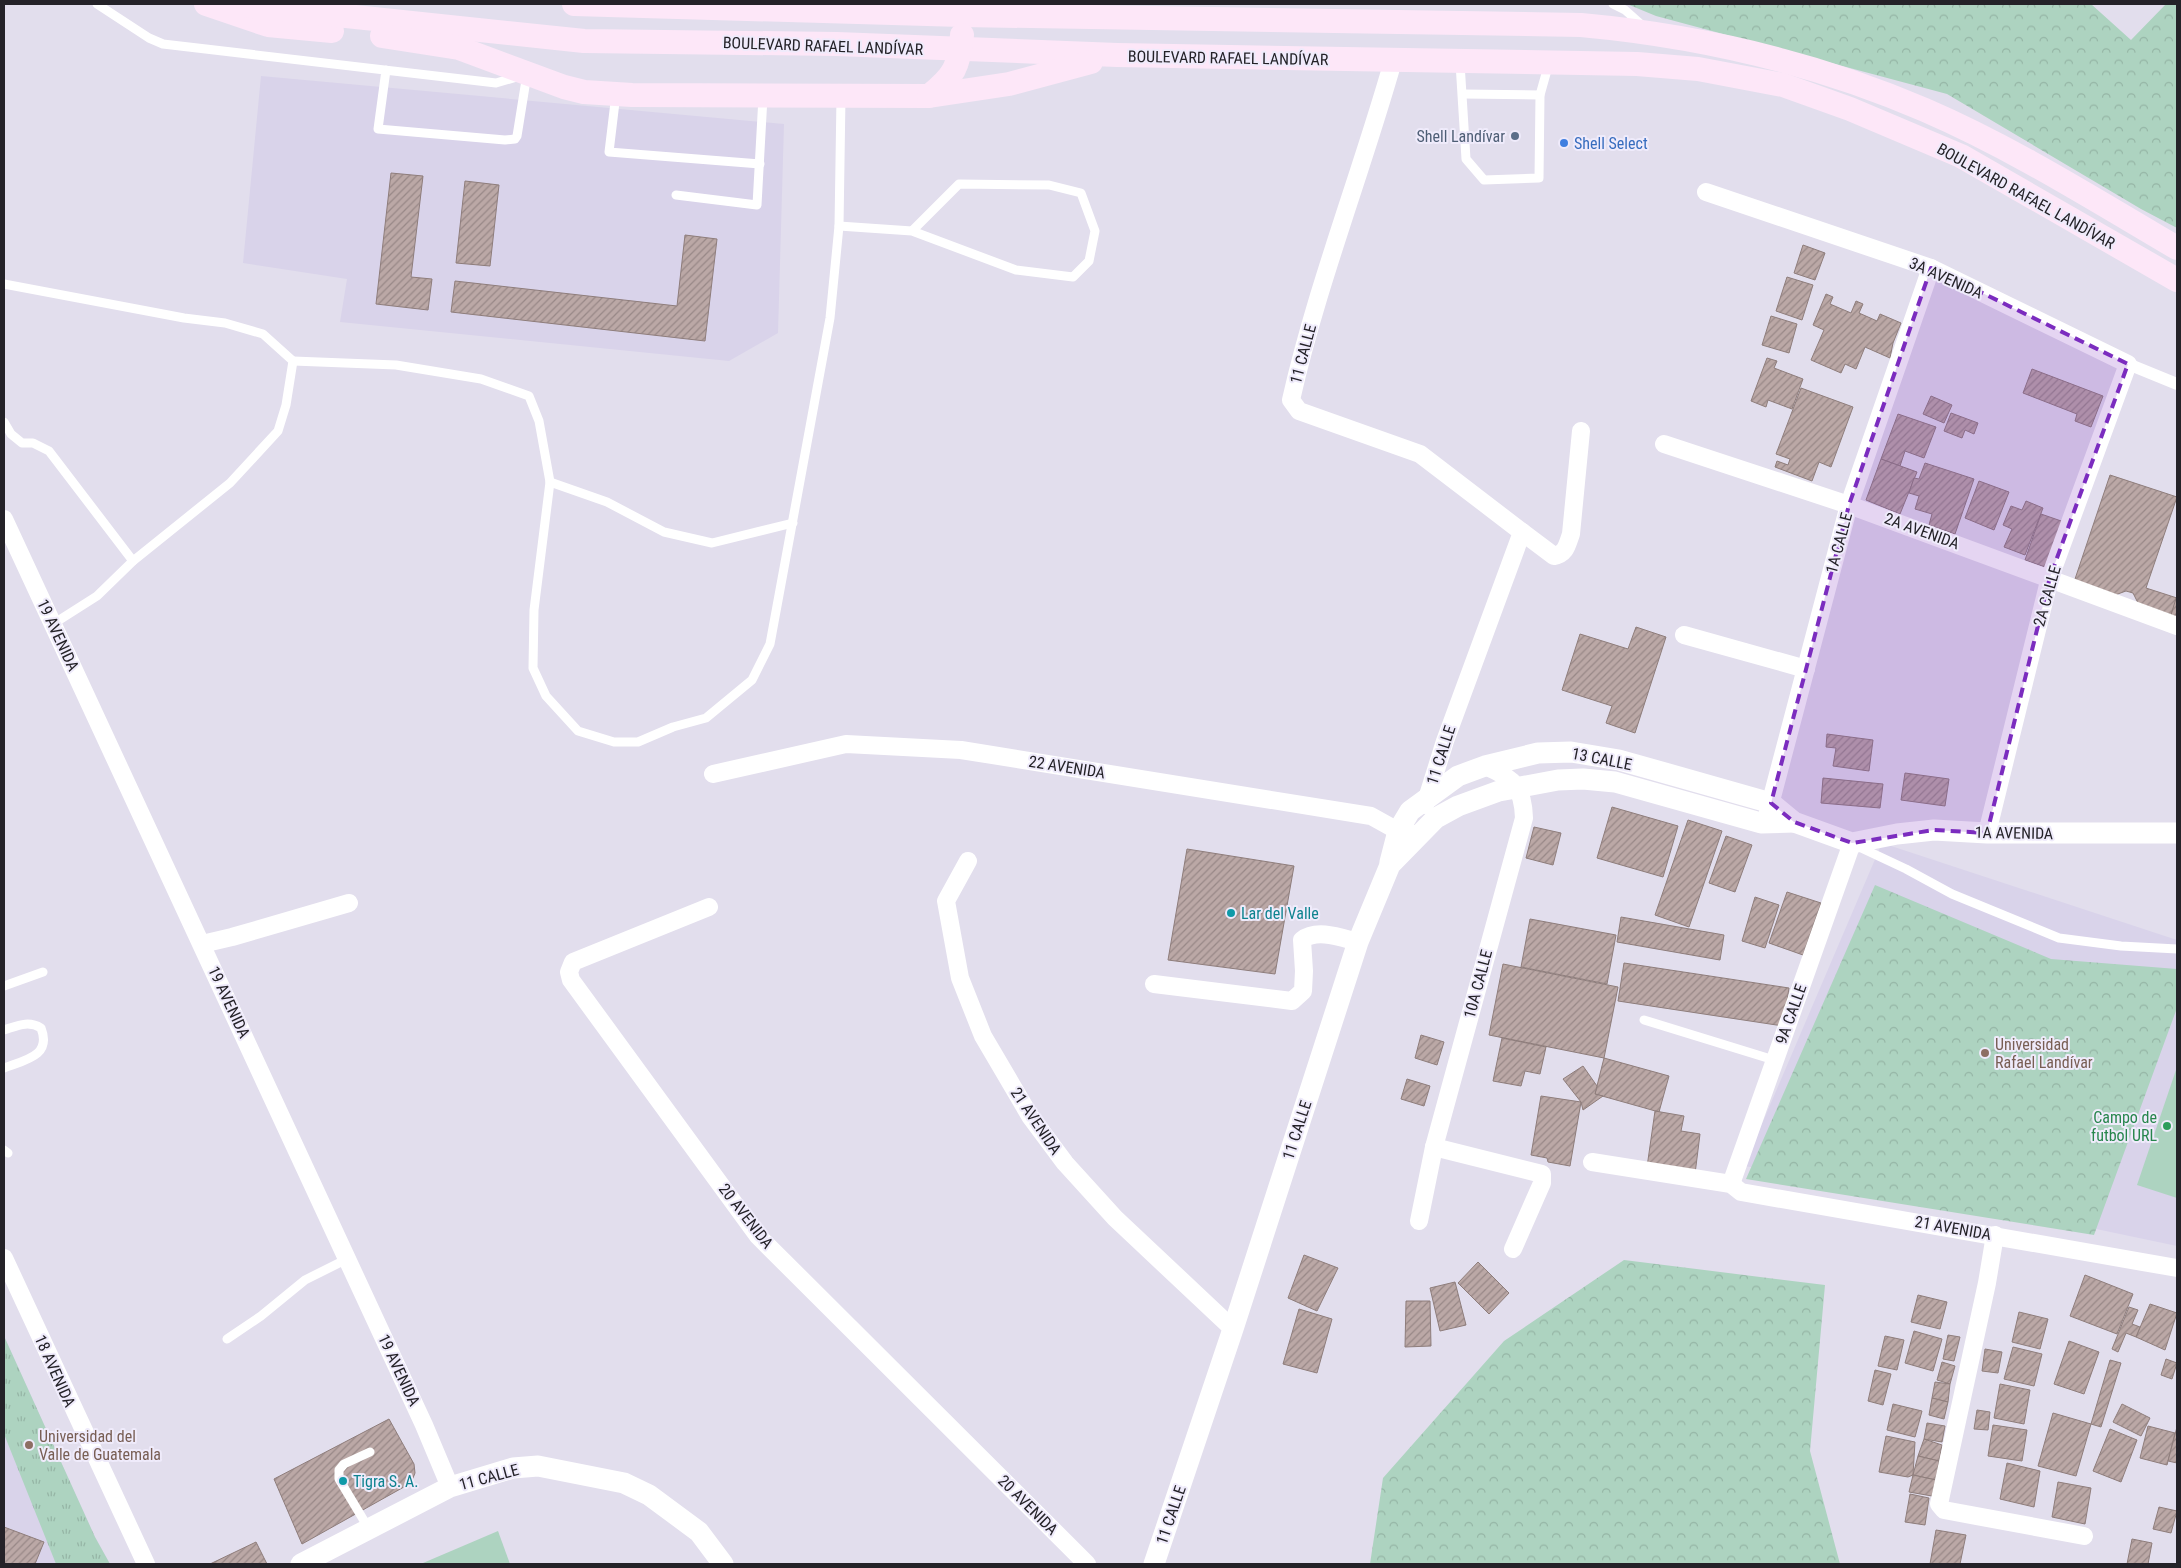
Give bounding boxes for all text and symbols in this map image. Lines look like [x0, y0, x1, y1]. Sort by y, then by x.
street label: BOULEVARD RAFAEL LANDÍVAR [722, 33, 924, 59]
street label: BOULEVARD RAFAEL LANDÍVAR [1128, 47, 1329, 69]
place label: Shell Landívar [1416, 127, 1505, 146]
marker: Shell Landívar [1509, 130, 1521, 142]
place label: Shell Select [1574, 134, 1648, 153]
marker: Shell Select [1558, 137, 1570, 149]
street label: BOULEVARD RAFAEL LANDÍVAR [1934, 139, 2119, 253]
street label: 3A AVENIDA [1906, 253, 1986, 303]
street label: 11 CALLE [1286, 322, 1320, 386]
street label: 2A AVENIDA [1882, 509, 1962, 553]
street label: 1A CALLE [1822, 510, 1856, 576]
street label: 2A CALLE [2029, 563, 2065, 629]
street label: 19 AVENIDA [33, 596, 83, 674]
street label: 11 CALLE [1423, 723, 1459, 787]
street label: 13 CALLE [1570, 744, 1634, 774]
street label: 22 AVENIDA [1027, 752, 1107, 782]
street label: 1A AVENIDA [1975, 823, 2053, 843]
place label: Lar del Valle [1241, 904, 1319, 923]
marker: Lar del Valle [1225, 907, 1237, 919]
street label: 10A CALLE [1460, 948, 1496, 1020]
street label: 19 AVENIDA [204, 963, 254, 1041]
street label: 9A CALLE [1771, 981, 1811, 1047]
place label: Universidad Rafael Landívar [1995, 1035, 2093, 1072]
marker: Universidad Rafael Landívar [1979, 1047, 1991, 1059]
street label: 21 AVENIDA [1007, 1084, 1065, 1158]
street label: 11 CALLE [1279, 1098, 1315, 1162]
place label: Campo de futbol URL [2091, 1108, 2157, 1145]
marker: Campo de futbol URL [2161, 1120, 2173, 1132]
street label: 20 AVENIDA [715, 1180, 777, 1252]
street label: 21 AVENIDA [1913, 1212, 1993, 1244]
street label: 19 AVENIDA [374, 1331, 424, 1409]
street label: 18 AVENIDA [31, 1332, 79, 1410]
place label: Universidad del Valle de Guatemala [39, 1427, 161, 1464]
marker: Universidad del Valle de Guatemala [23, 1439, 35, 1451]
street label: 11 CALLE [457, 1460, 521, 1494]
street label: 20 AVENIDA [994, 1471, 1062, 1539]
place label: Tigra S. A. [353, 1472, 418, 1491]
marker: Tigra S. A. [337, 1475, 349, 1487]
street label: 11 CALLE [1152, 1483, 1190, 1547]

